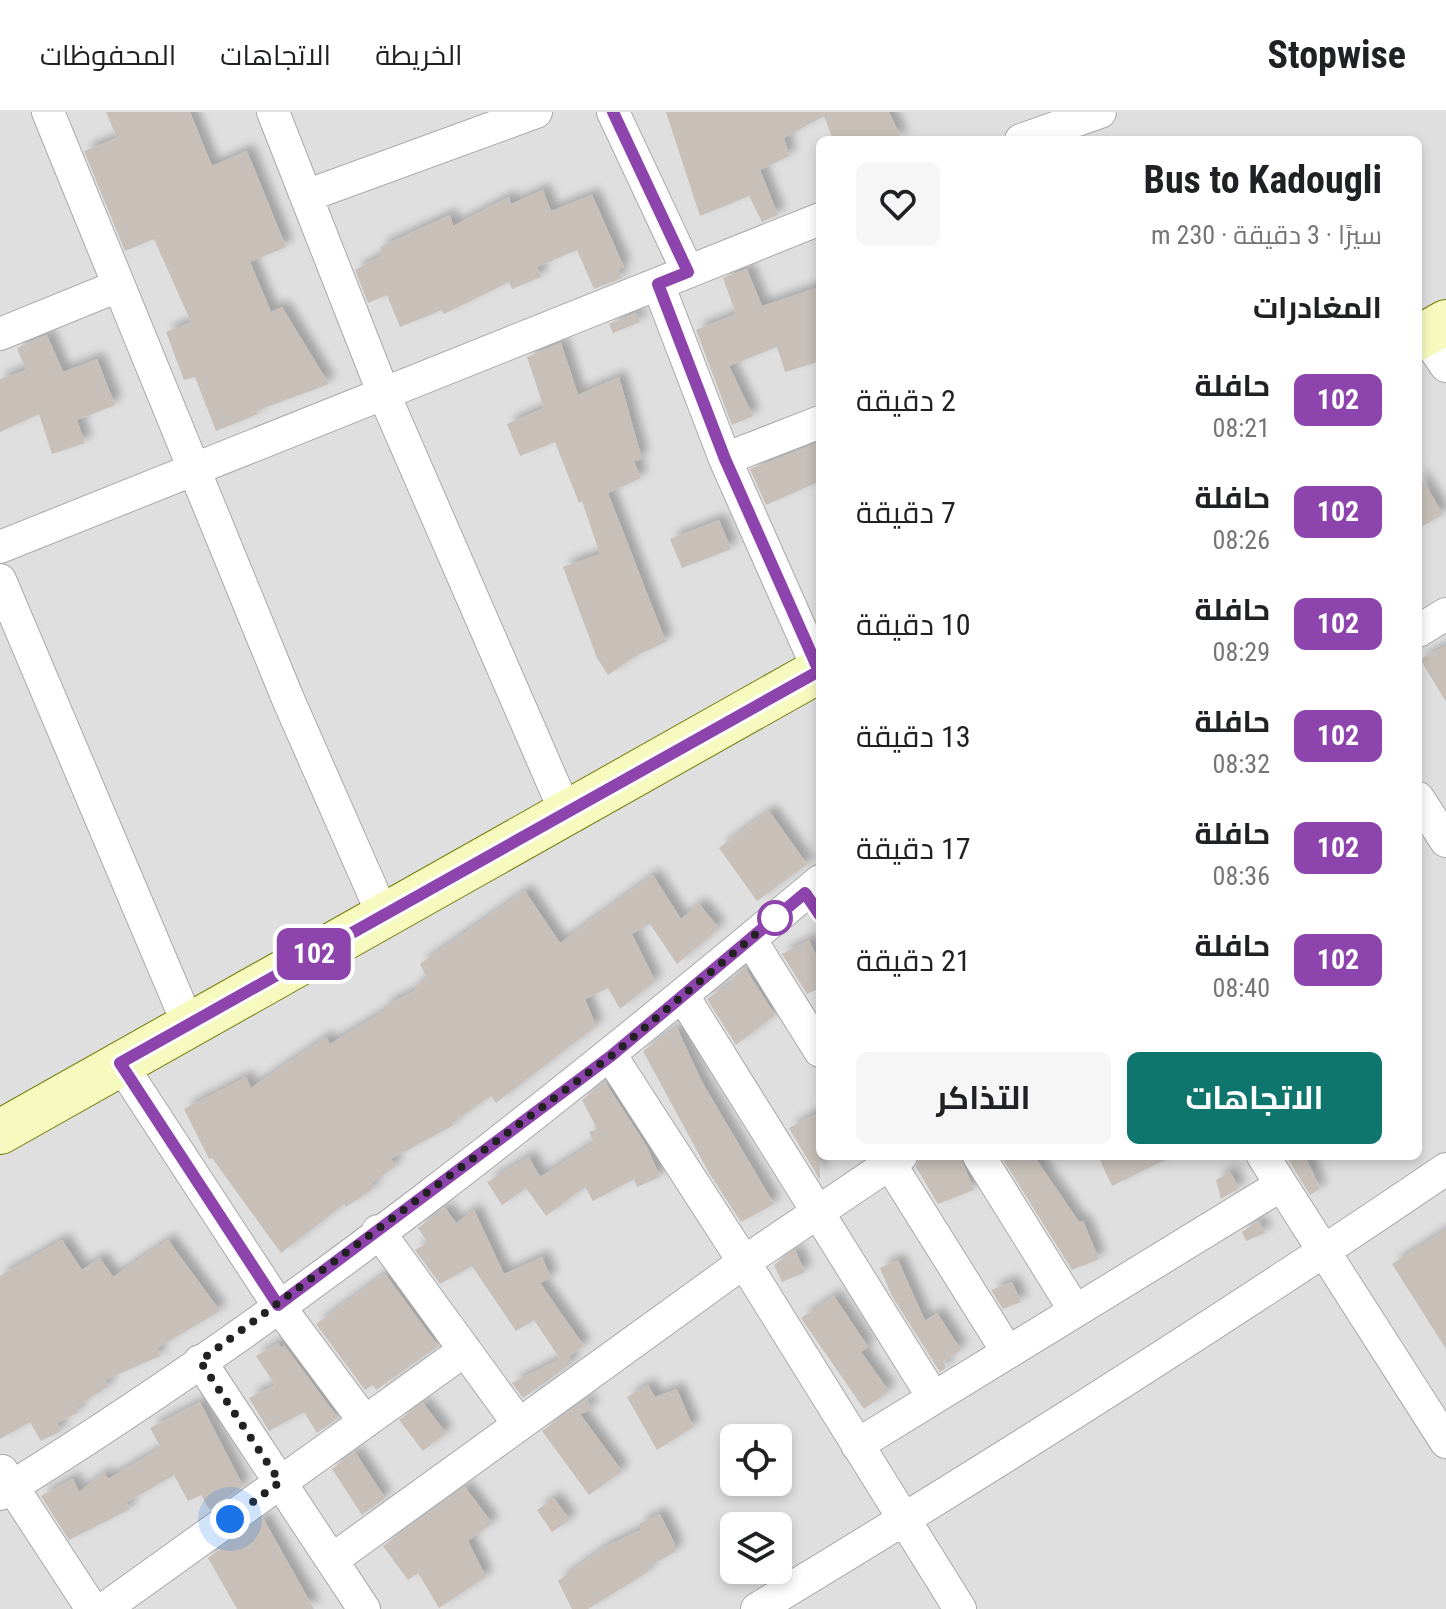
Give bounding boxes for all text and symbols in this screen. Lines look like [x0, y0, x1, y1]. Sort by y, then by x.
text: Stopwise [1268, 33, 1406, 77]
text: المحفوظات [40, 39, 176, 72]
text: الاتجاهات [220, 39, 331, 72]
text: الخريطة [375, 39, 463, 72]
text: Bus to Kadougli [1144, 158, 1382, 202]
button: heart [856, 162, 940, 246]
text: سيرًا · 3 دقيقة · 230 m [1151, 220, 1382, 250]
text: المغادرات [1253, 290, 1382, 325]
text: حافلة [1195, 368, 1270, 403]
text: 2 دقيقة [856, 383, 956, 418]
text: 102 [1317, 383, 1359, 416]
text: 08:21 [1213, 413, 1270, 443]
text: حافلة [1195, 480, 1270, 515]
text: 7 دقيقة [856, 495, 956, 530]
text: 102 [1317, 495, 1359, 528]
text: 08:26 [1213, 525, 1270, 555]
text: حافلة [1195, 592, 1270, 627]
text: 10 دقيقة [856, 607, 971, 642]
text: 102 [1317, 607, 1359, 640]
text: 08:29 [1213, 637, 1270, 667]
text: حافلة [1195, 704, 1270, 739]
text: 13 دقيقة [856, 719, 971, 754]
text: 102 [1317, 719, 1359, 752]
text: 08:32 [1213, 749, 1270, 779]
text: حافلة [1195, 816, 1270, 851]
text: 17 دقيقة [856, 831, 971, 866]
text: 102 [1317, 831, 1359, 864]
text: 08:36 [1213, 861, 1270, 891]
unlabelled marker [758, 901, 792, 935]
line badge: 102 [268, 928, 360, 980]
text: حافلة [1195, 928, 1270, 963]
text: 102 [293, 937, 335, 970]
text: 21 دقيقة [856, 943, 971, 978]
text: 102 [1317, 943, 1359, 976]
text: 08:40 [1213, 973, 1270, 1003]
button: التذاكر [856, 1052, 1111, 1144]
button: الاتجاهات [1127, 1052, 1382, 1144]
map controls [720, 1424, 792, 1584]
button: locate [720, 1424, 792, 1496]
your location [210, 1499, 250, 1539]
button: layers [720, 1512, 792, 1584]

